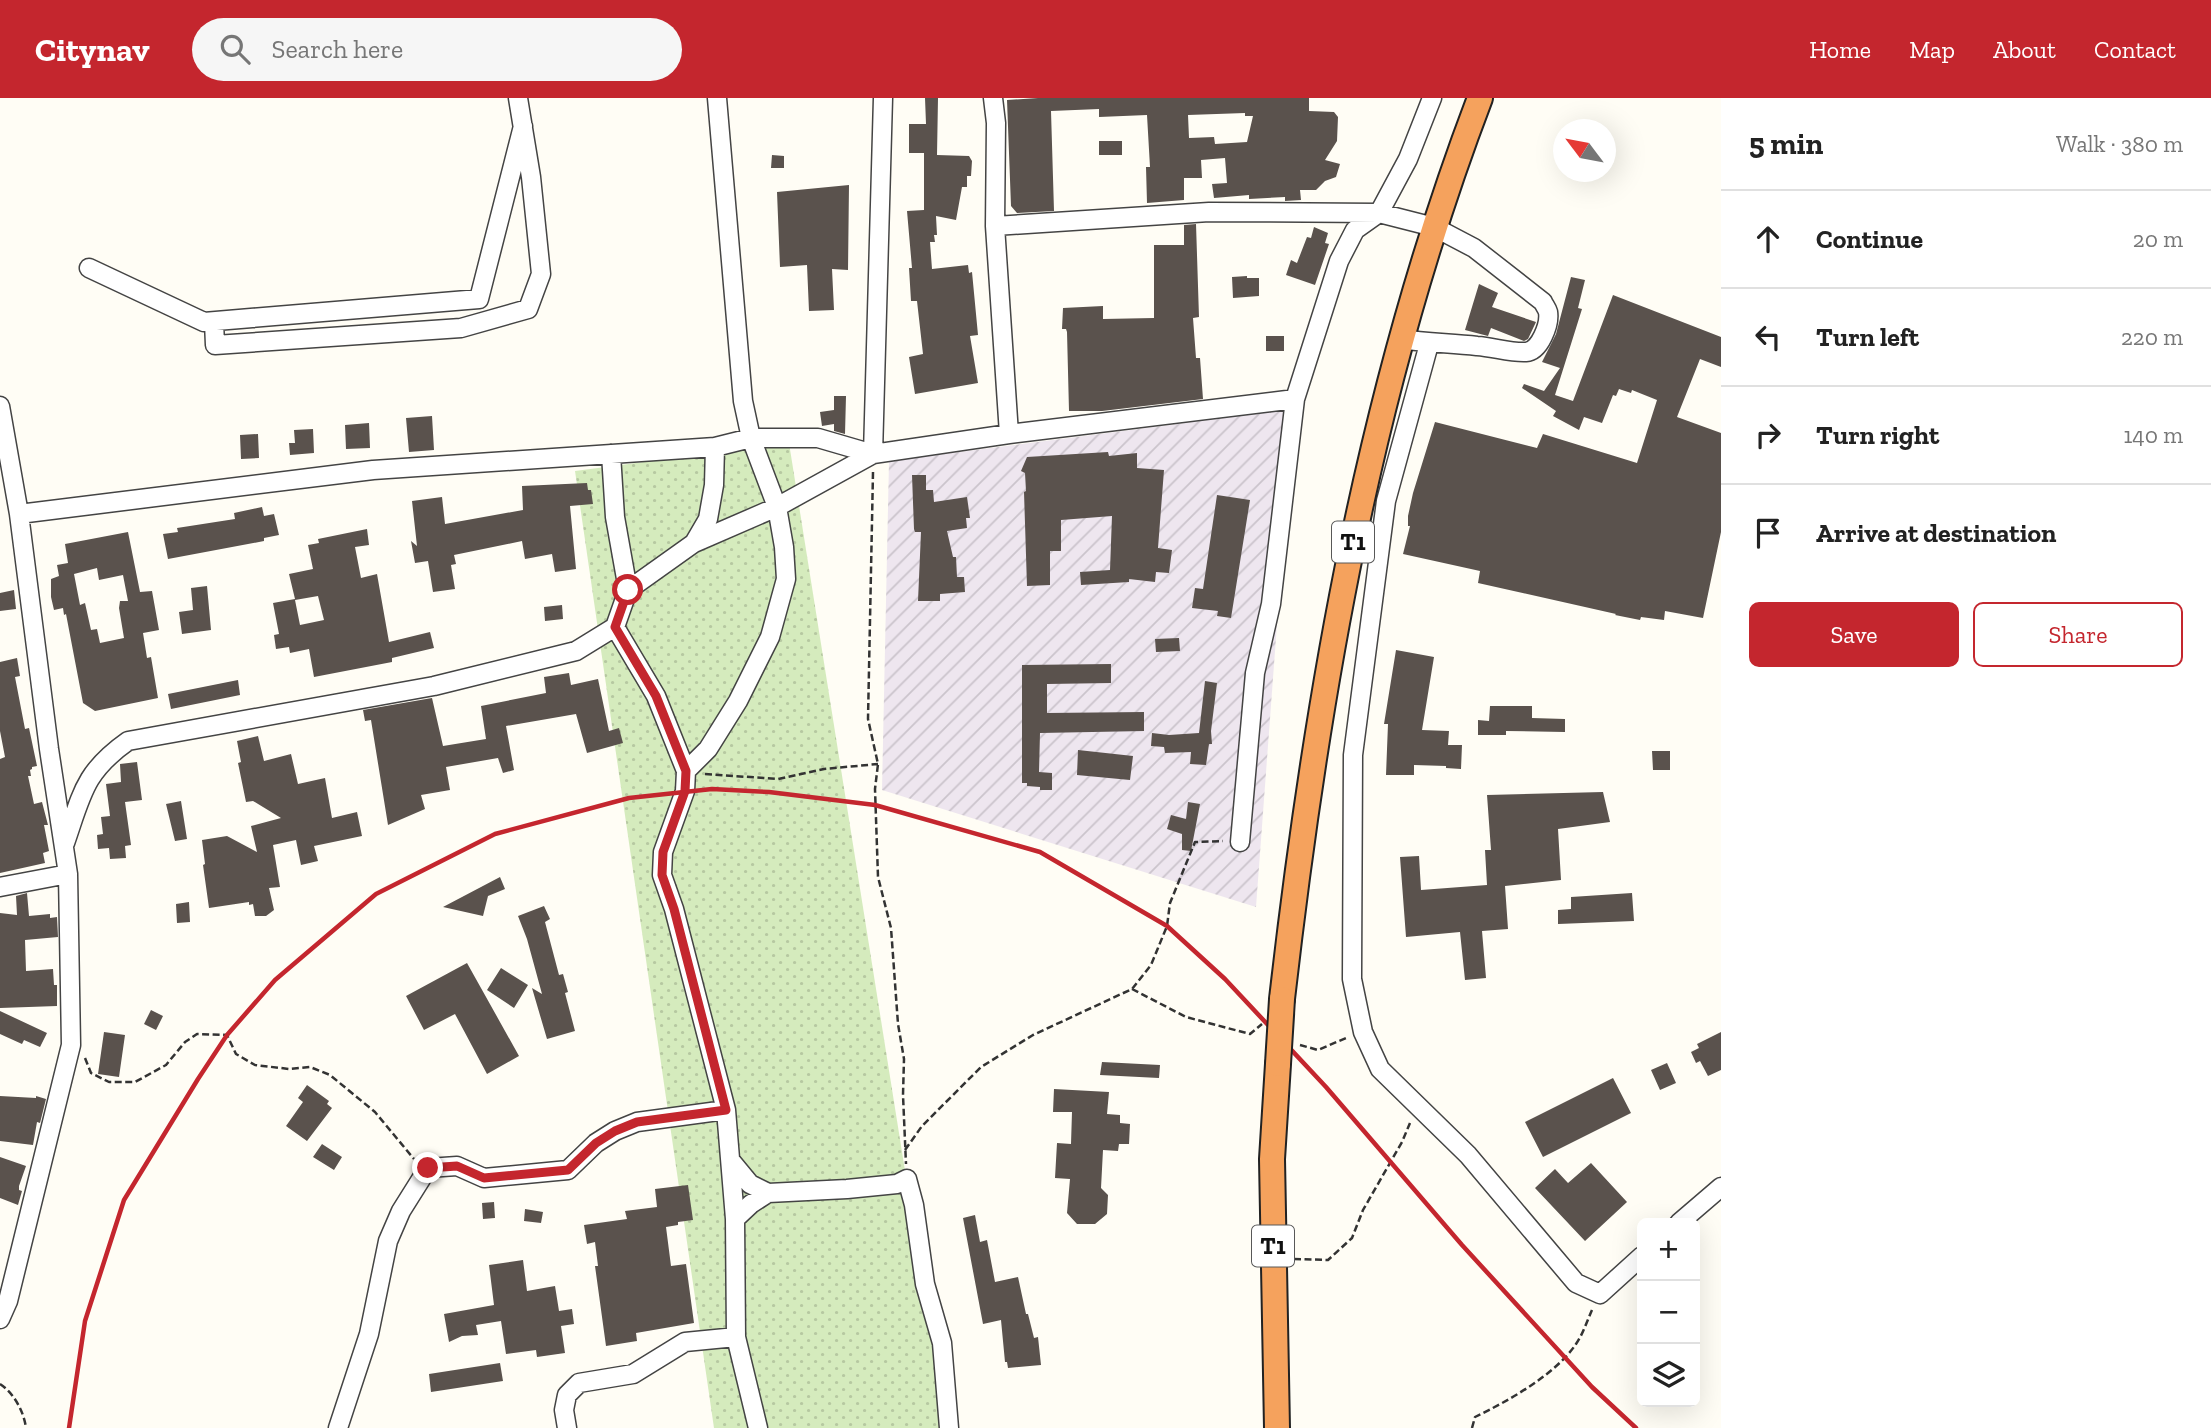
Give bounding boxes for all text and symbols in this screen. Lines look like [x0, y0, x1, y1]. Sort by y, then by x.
search box [192, 18, 682, 81]
text: Citynav [35, 30, 150, 69]
icon: search [216, 30, 254, 68]
text: Search here [272, 33, 403, 65]
text: Home [1809, 35, 1871, 64]
text: Map [1909, 35, 1955, 64]
text: About [1993, 35, 2056, 64]
text: Contact [2094, 35, 2176, 64]
north arrow [1553, 119, 1616, 182]
text: 5 min [1749, 126, 1823, 162]
text: Walk · 380 m [2056, 130, 2183, 158]
icon: ahead [1749, 220, 1787, 258]
text: Continue [1816, 223, 1923, 255]
text: 20 m [2133, 225, 2183, 253]
icon: left [1749, 318, 1787, 356]
text: Turn left [1816, 321, 1919, 353]
text: 220 m [2121, 323, 2183, 351]
icon: right [1749, 416, 1787, 454]
text: Turn right [1816, 419, 1939, 451]
text: 140 m [2123, 421, 2183, 449]
icon: arrive [1749, 514, 1787, 552]
text: Arrive at destination [1816, 517, 2056, 549]
road number: T1 [1332, 522, 1374, 562]
route start [612, 574, 643, 605]
button: Save [1749, 602, 1959, 667]
button: Share [1973, 602, 2183, 667]
route end [412, 1152, 443, 1183]
map controls [1637, 1218, 1700, 1407]
button: + [1637, 1218, 1700, 1281]
road number: T1 [1252, 1226, 1294, 1266]
button: − [1637, 1281, 1700, 1344]
button: layers [1637, 1344, 1700, 1407]

